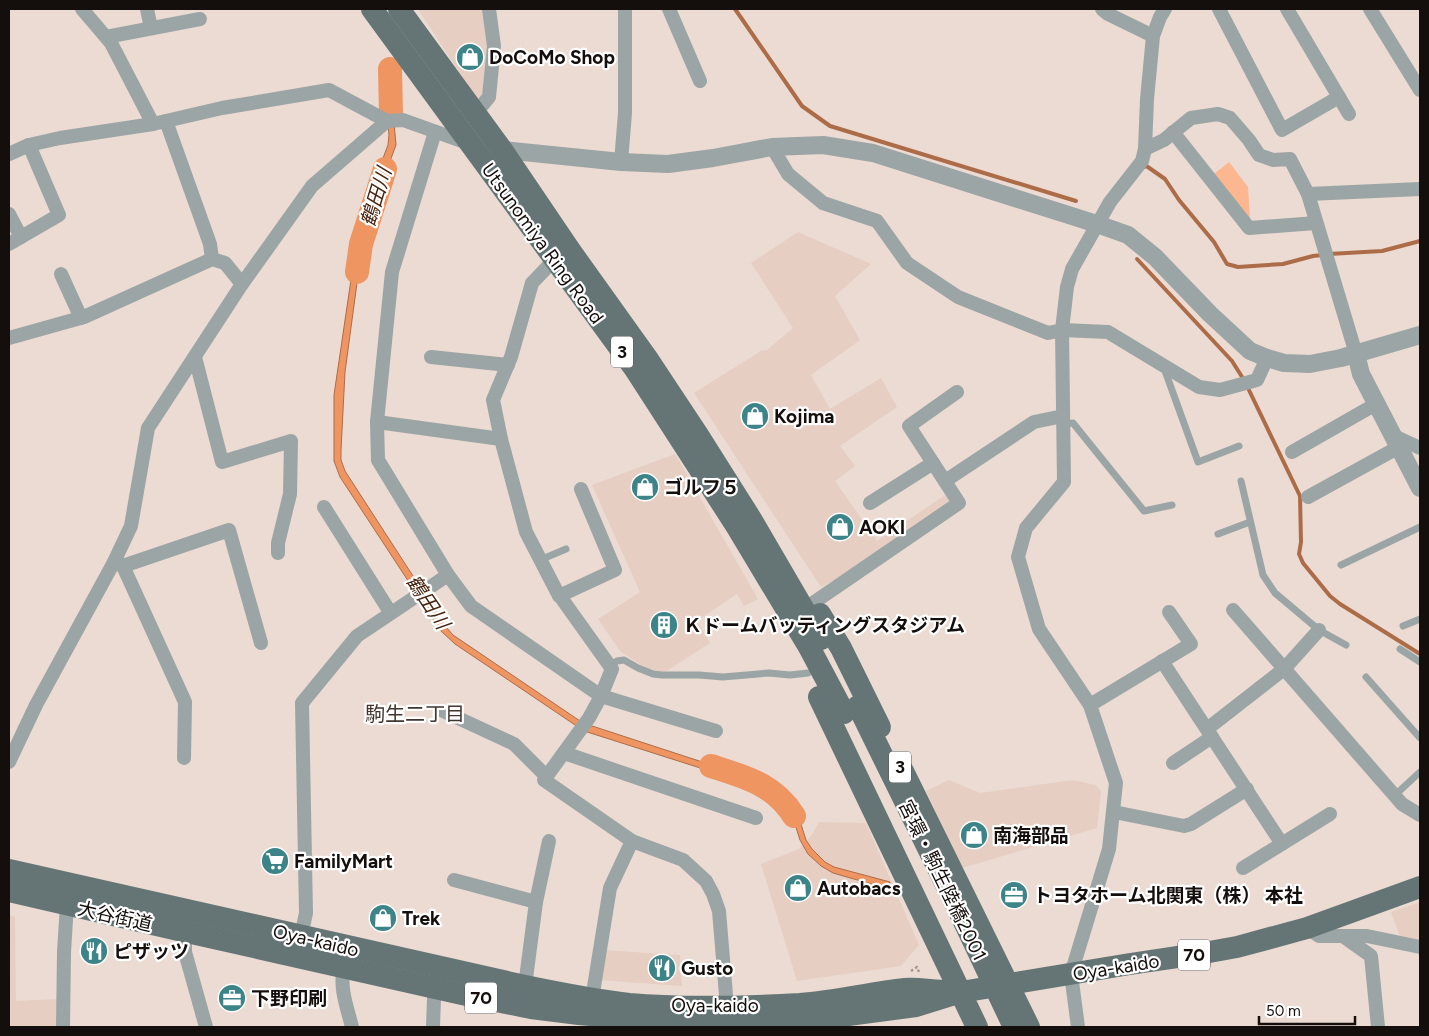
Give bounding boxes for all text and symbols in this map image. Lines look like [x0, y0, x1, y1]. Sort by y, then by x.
shop icon: DoCoMo Shop [455, 42, 485, 72]
place label: DoCoMo Shop [489, 46, 615, 69]
street label: Utsunomiya Ring Road [477, 158, 609, 328]
water label: 鶴田川 [356, 163, 397, 229]
road number: 3 [611, 337, 633, 368]
shop icon: Kojima [740, 401, 770, 431]
place label: Kojima [774, 405, 834, 428]
shop icon: ゴルフ５ [630, 472, 660, 502]
place label: ゴルフ５ [664, 476, 740, 499]
shop icon: AOKI [825, 512, 855, 542]
place label: AOKI [859, 516, 905, 539]
water label: 鶴田川 [401, 570, 456, 635]
building icon: Ｋドームバッティングスタジアム [649, 610, 679, 640]
place label: Ｋドームバッティングスタジアム [683, 614, 965, 637]
district label: 駒生二丁目 [365, 702, 465, 726]
road number: 3 [889, 752, 911, 782]
street label: 宮環・駒生陸橋2001 [894, 796, 991, 964]
shop icon: 南海部品 [959, 820, 989, 850]
place label: 南海部品 [993, 824, 1069, 847]
supermarket icon: FamilyMart [260, 846, 290, 876]
place label: FamilyMart [294, 850, 393, 873]
shop icon: Autobacs [783, 873, 813, 903]
place label: Autobacs [817, 877, 901, 900]
office icon: トヨタホーム北関東（株） 本社 [999, 880, 1029, 910]
place label: トヨタホーム北関東（株） 本社 [1033, 884, 1303, 907]
street label: 大谷街道 [75, 897, 155, 936]
shop icon: Trek [368, 903, 398, 933]
place label: Trek [402, 907, 441, 930]
street label: Oya-kaido [271, 919, 361, 962]
restaurant icon: ピザッツ [79, 936, 109, 966]
place label: ピザッツ [113, 940, 189, 963]
road number: 70 [1178, 940, 1210, 970]
street label: Oya-kaido [1071, 949, 1161, 986]
restaurant icon: Gusto [647, 953, 677, 983]
place label: Gusto [681, 957, 733, 980]
road number: 70 [465, 982, 497, 1014]
office icon: 下野印刷 [217, 983, 247, 1013]
place label: 下野印刷 [251, 987, 327, 1010]
street label: Oya-kaido [671, 994, 759, 1017]
scale bar [1259, 994, 1355, 1026]
text: 50 m [1266, 1002, 1301, 1020]

